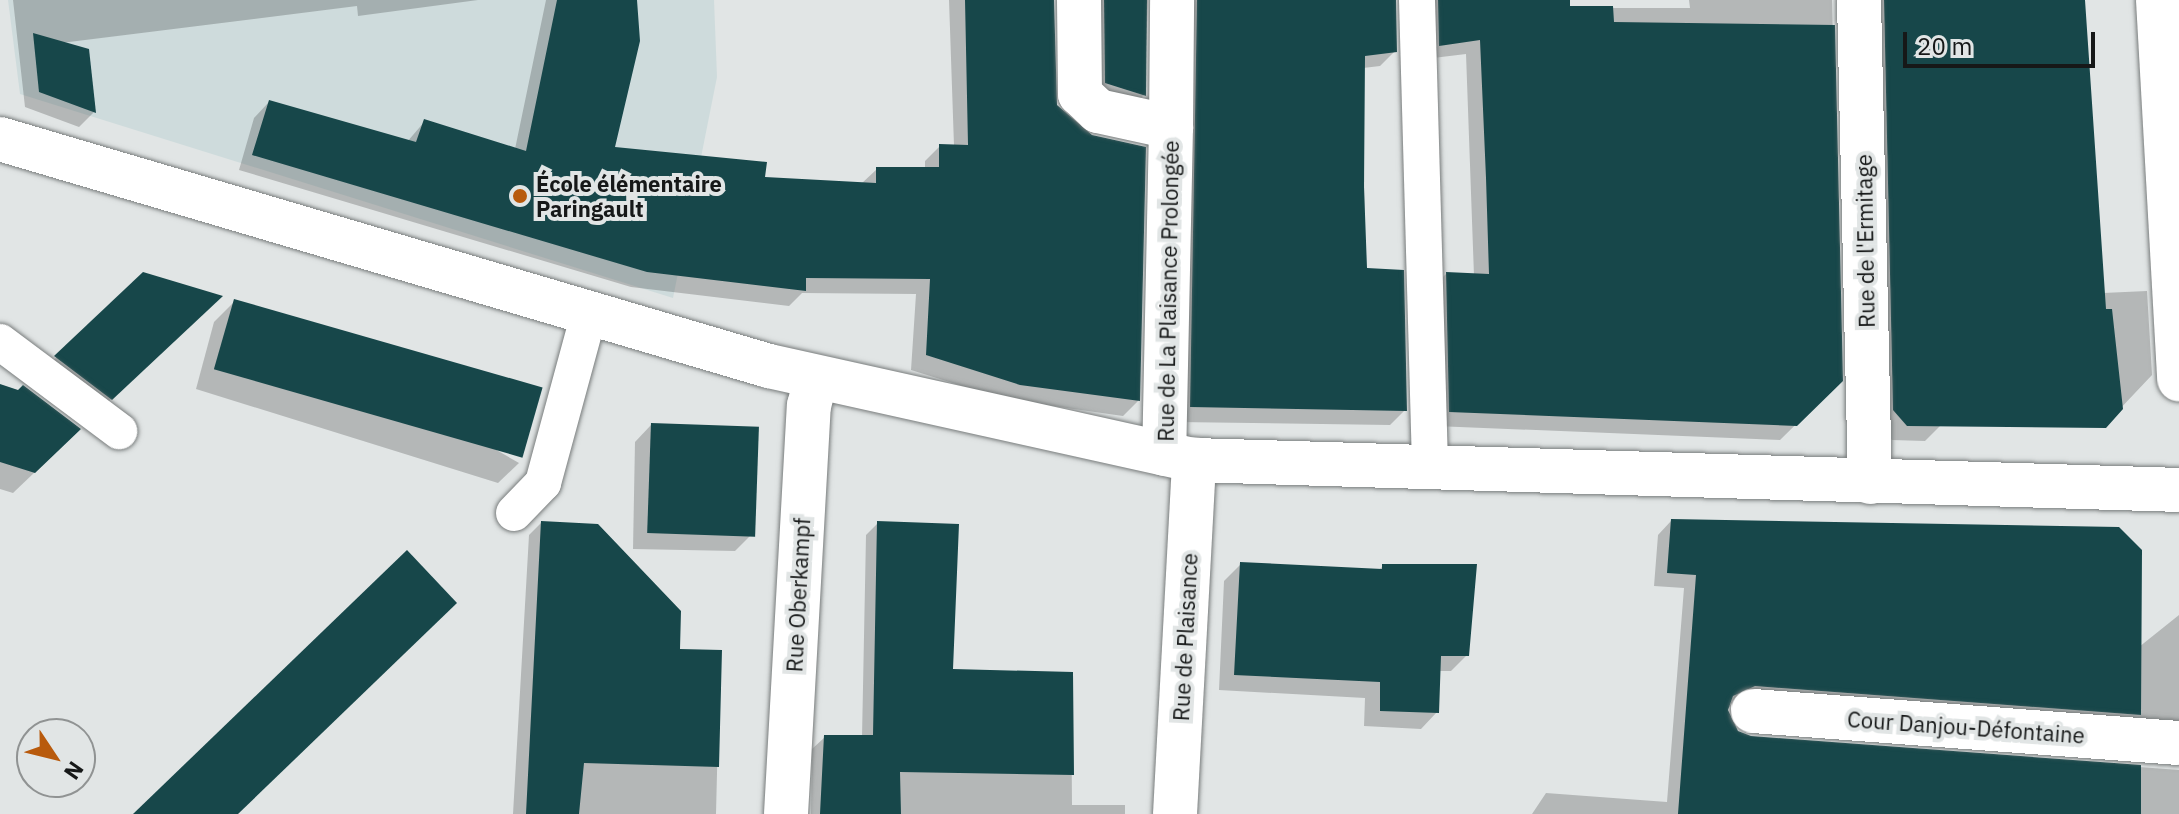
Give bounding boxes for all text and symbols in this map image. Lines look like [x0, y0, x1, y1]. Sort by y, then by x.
scale bar [1907, 16, 2099, 66]
text: 20 m [1917, 30, 1972, 62]
street label: Rue de La Plaisance Prolongée [1152, 140, 1184, 442]
street label: Rue de l'Ermitage [1850, 154, 1880, 328]
place label: École élémentaire Paringault [536, 170, 722, 222]
marker: École élémentaire Paringault [511, 187, 529, 205]
street label: Rue Oberkampf [781, 517, 815, 673]
street label: Rue de Plaisance [1167, 552, 1203, 722]
street label: Cour Danjou-Défontaine [1846, 706, 2086, 748]
north arrow [16, 718, 96, 798]
text: N [58, 756, 91, 786]

